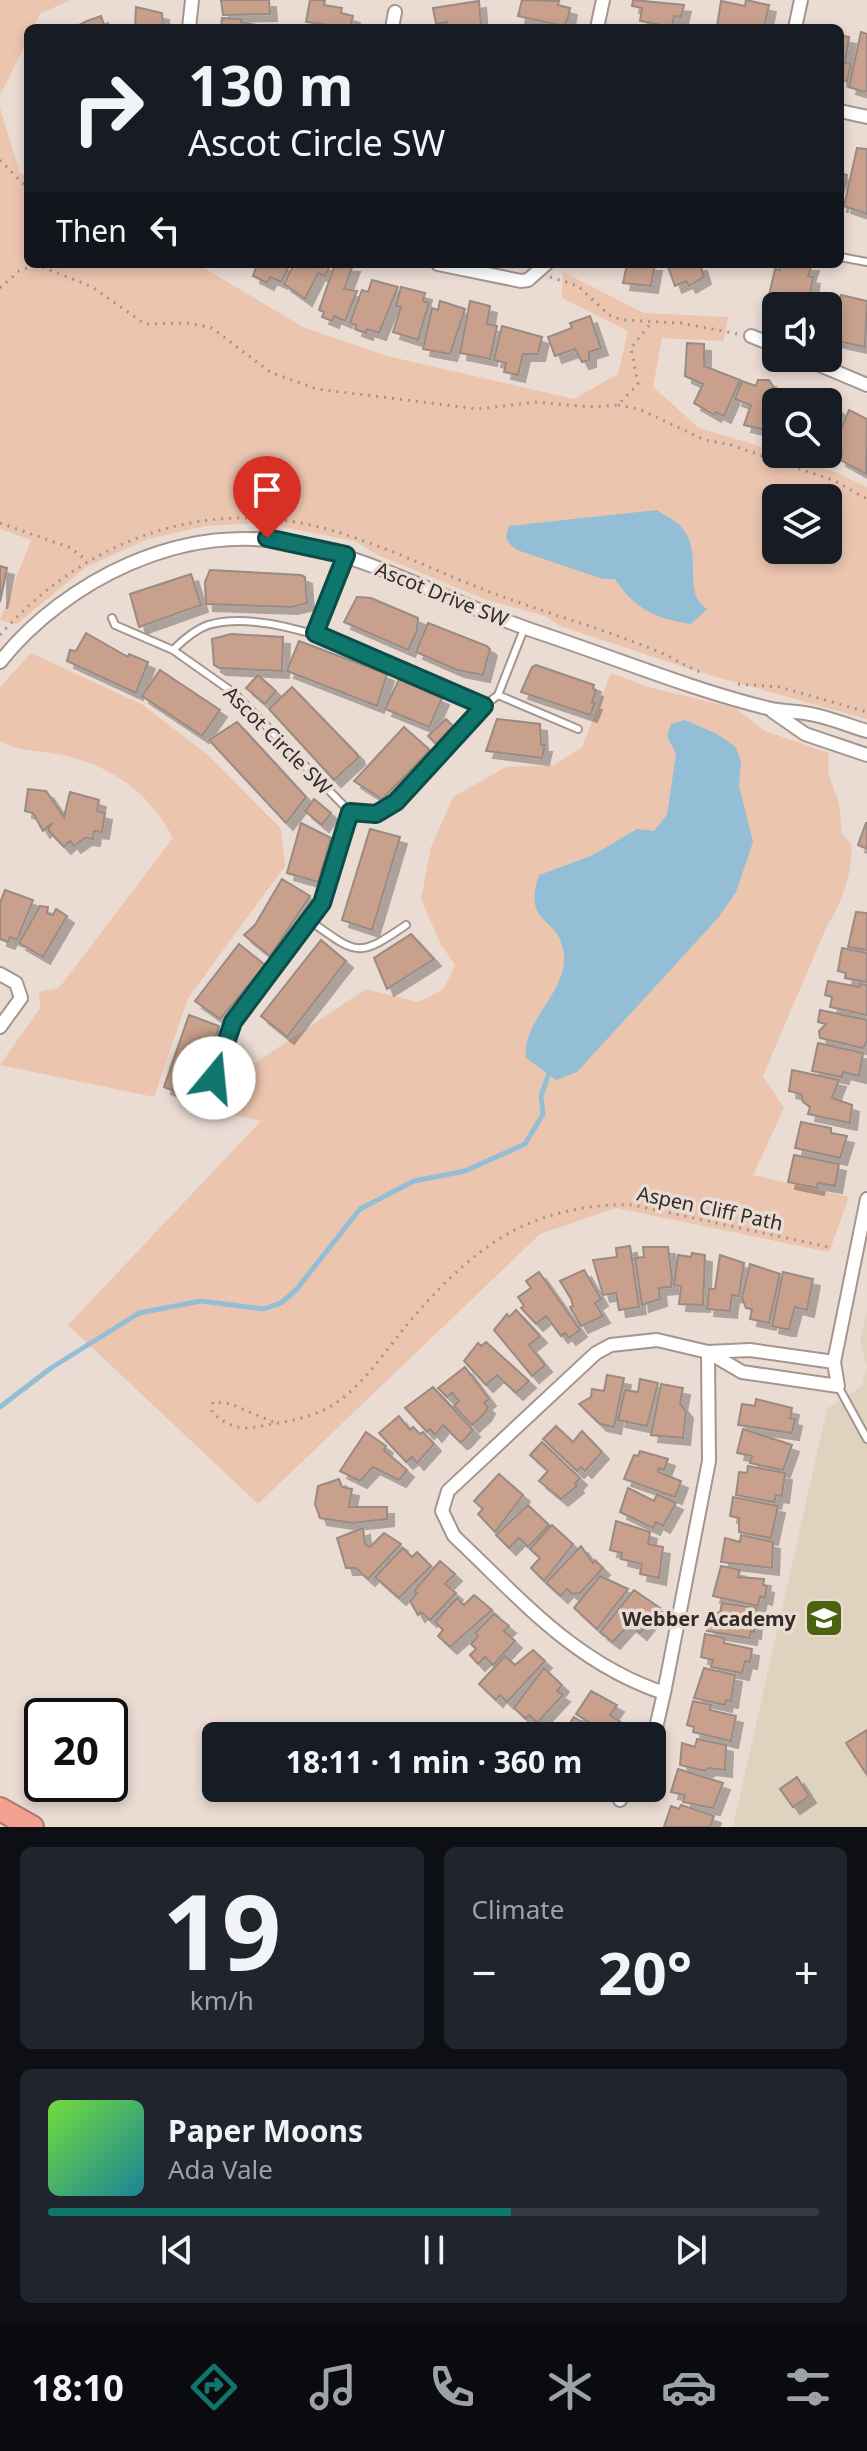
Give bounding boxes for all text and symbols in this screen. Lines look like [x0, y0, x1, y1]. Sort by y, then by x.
text: 130 m [188, 46, 353, 122]
icon: right [56, 56, 160, 160]
text: Ascot Circle SW [188, 118, 445, 167]
icon: left [143, 208, 187, 252]
text: Then [56, 210, 127, 251]
map controls [762, 292, 842, 564]
button: sound [762, 292, 842, 372]
button: search [762, 388, 842, 468]
pin [233, 456, 301, 538]
icon: arrive [245, 468, 289, 512]
button: layers [762, 484, 842, 564]
street label: Ascot Drive SW [372, 555, 513, 633]
street label: Ascot Circle SW [218, 680, 338, 800]
position arrow [172, 1036, 256, 1120]
street label: Aspen Cliff Path [635, 1179, 785, 1237]
school or university icon: Webber Academy [803, 1597, 845, 1639]
place label: Webber Academy [622, 1605, 797, 1632]
speed limit sign: 20 [24, 1698, 128, 1802]
text: 18:11 · 1 min · 360 m [286, 1741, 582, 1782]
text: 19 [162, 1859, 281, 2000]
text: Climate [472, 1891, 564, 1927]
text: 20° [598, 1931, 692, 2013]
text: − [472, 1942, 497, 2002]
text: + [794, 1942, 819, 2002]
text: km/h [190, 1982, 254, 2018]
text: Paper Moons [168, 2110, 363, 2151]
text: Ada Vale [168, 2151, 273, 2187]
icon: previous [155, 2228, 199, 2272]
icon: pause [412, 2228, 456, 2272]
icon: next [669, 2228, 713, 2272]
icon: directions [186, 2359, 242, 2415]
icon: music [305, 2359, 361, 2415]
icon: phone [424, 2359, 480, 2415]
icon: climate [542, 2359, 598, 2415]
icon: car [661, 2359, 717, 2415]
icon: filters [780, 2359, 836, 2415]
text: 18:10 [31, 2363, 124, 2412]

